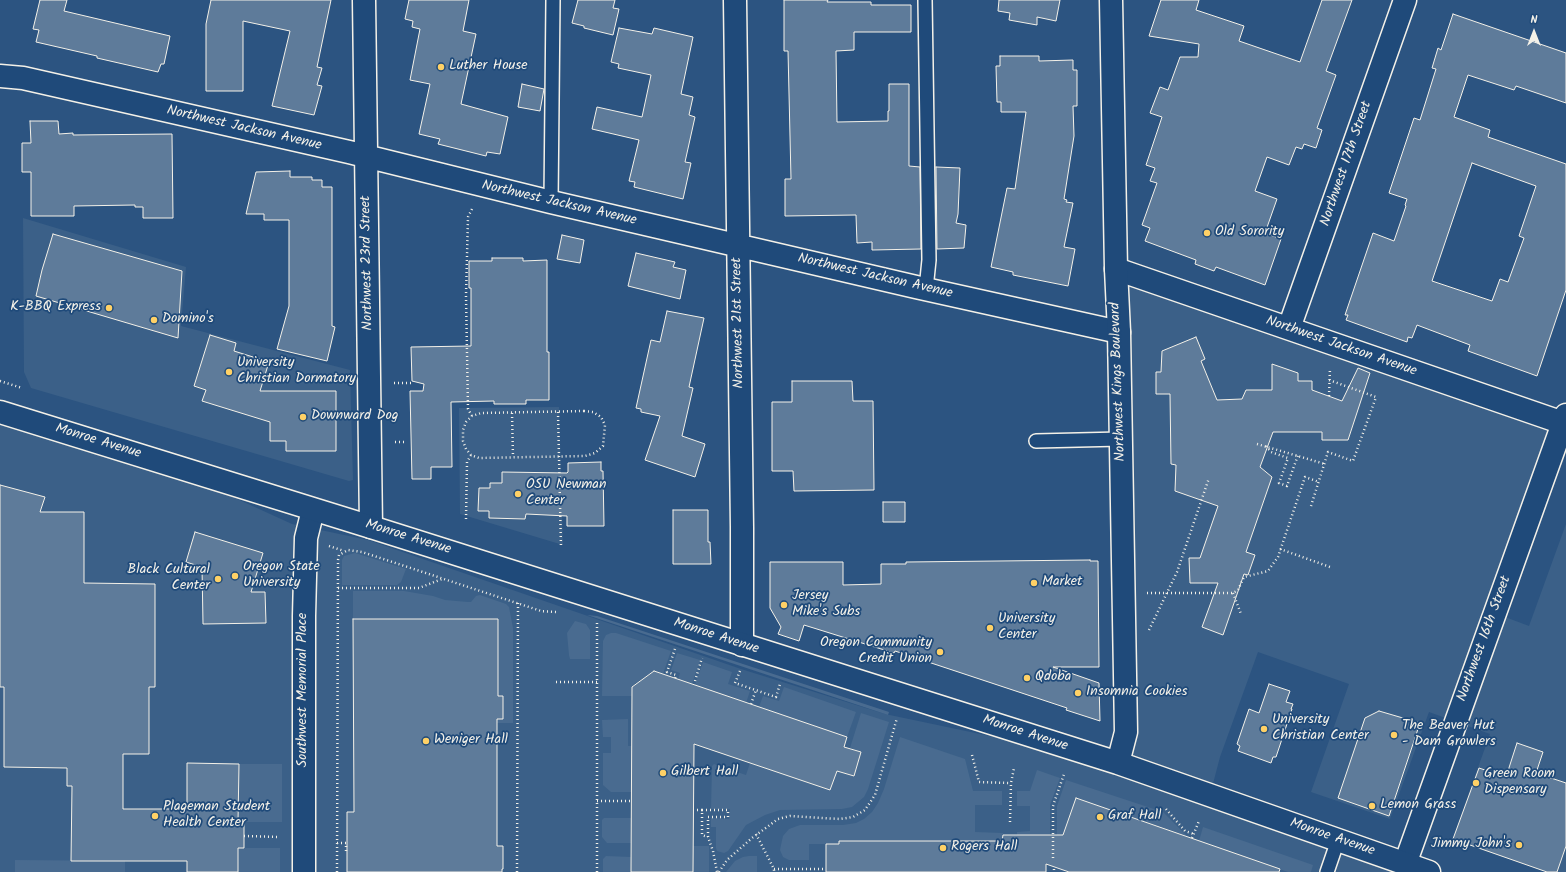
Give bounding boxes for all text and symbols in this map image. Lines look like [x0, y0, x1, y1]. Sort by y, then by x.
text: N [1531, 11, 1537, 29]
north arrow [1514, 12, 1554, 52]
place label: Luther House [449, 59, 528, 75]
marker: Luther House [436, 62, 446, 72]
street label: Northwest 17th Street [1318, 99, 1376, 229]
street label: Northwest Jackson Avenue [165, 103, 323, 155]
street label: Northwest Jackson Avenue [480, 178, 638, 230]
street label: Northwest 23rd Street [358, 195, 378, 331]
place label: Old Sorority [1215, 225, 1284, 241]
marker: Old Sorority [1202, 228, 1212, 238]
street label: Northwest Jackson Avenue [796, 251, 954, 303]
street label: Northwest 21st Street [729, 257, 749, 389]
place label: K-BBQ Express [10, 300, 101, 316]
street label: Northwest Kings Boulevard [1108, 302, 1130, 462]
marker: K-BBQ Express [104, 303, 114, 313]
place label: Domino's [162, 312, 214, 328]
street label: Northwest Jackson Avenue [1263, 313, 1419, 381]
marker: Domino's [149, 315, 159, 325]
place label: University Christian Dormatory [237, 356, 356, 388]
marker: University Christian Dormatory [224, 367, 234, 377]
place label: Downward Dog [311, 409, 398, 425]
marker: Downward Dog [298, 412, 308, 422]
street label: Monroe Avenue [53, 421, 143, 463]
place label: OSU Newman Center [526, 478, 606, 510]
marker: OSU Newman Center [513, 489, 523, 499]
street label: Monroe Avenue [363, 517, 453, 559]
place label: Oregon State University [243, 560, 320, 592]
place label: Black Cultural Center [127, 563, 210, 596]
marker: Oregon State University [230, 571, 240, 581]
marker: Black Cultural Center [213, 574, 223, 584]
street label: Northwest 16th Street [1454, 574, 1516, 704]
place label: Market [1042, 575, 1083, 591]
marker: Market [1029, 578, 1039, 588]
place label: Jersey Mike's Subs [792, 589, 860, 622]
marker: Jersey Mike's Subs [779, 600, 789, 610]
place label: University Center [998, 612, 1055, 644]
street label: Southwest Memorial Place [296, 613, 312, 767]
street label: Monroe Avenue [671, 615, 761, 659]
marker: University Center [985, 623, 995, 633]
place label: Oregon Community Credit Union [820, 636, 932, 668]
marker: Oregon Community Credit Union [935, 647, 945, 657]
place label: Qdoba [1035, 670, 1071, 686]
marker: Qdoba [1022, 673, 1032, 683]
place label: Insomnia Cookies [1086, 685, 1187, 701]
marker: Insomnia Cookies [1073, 688, 1083, 698]
street label: Monroe Avenue [980, 712, 1070, 756]
place label: University Christian Center [1272, 713, 1369, 746]
place label: The Beaver Hut - Dam Growlers [1402, 719, 1496, 752]
marker: University Christian Center [1259, 724, 1269, 734]
marker: The Beaver Hut - Dam Growlers [1389, 730, 1399, 740]
place label: Weniger Hall [434, 733, 508, 749]
marker: Weniger Hall [421, 736, 431, 746]
place label: Gilbert Hall [671, 765, 738, 781]
place label: Green Room Dispensary [1484, 767, 1555, 800]
marker: Gilbert Hall [658, 768, 668, 778]
marker: Green Room Dispensary [1471, 778, 1481, 788]
place label: Lemon Grass [1380, 798, 1456, 814]
place label: Plageman Student Health Center [163, 800, 270, 832]
marker: Lemon Grass [1367, 801, 1377, 811]
place label: Graf Hall [1108, 809, 1161, 825]
marker: Plageman Student Health Center [150, 811, 160, 821]
marker: Graf Hall [1095, 812, 1105, 822]
street label: Monroe Avenue [1287, 816, 1377, 860]
place label: Jimmy John's [1431, 837, 1511, 853]
place label: Rogers Hall [951, 840, 1017, 856]
marker: Jimmy John's [1514, 840, 1524, 850]
marker: Rogers Hall [938, 843, 948, 853]

